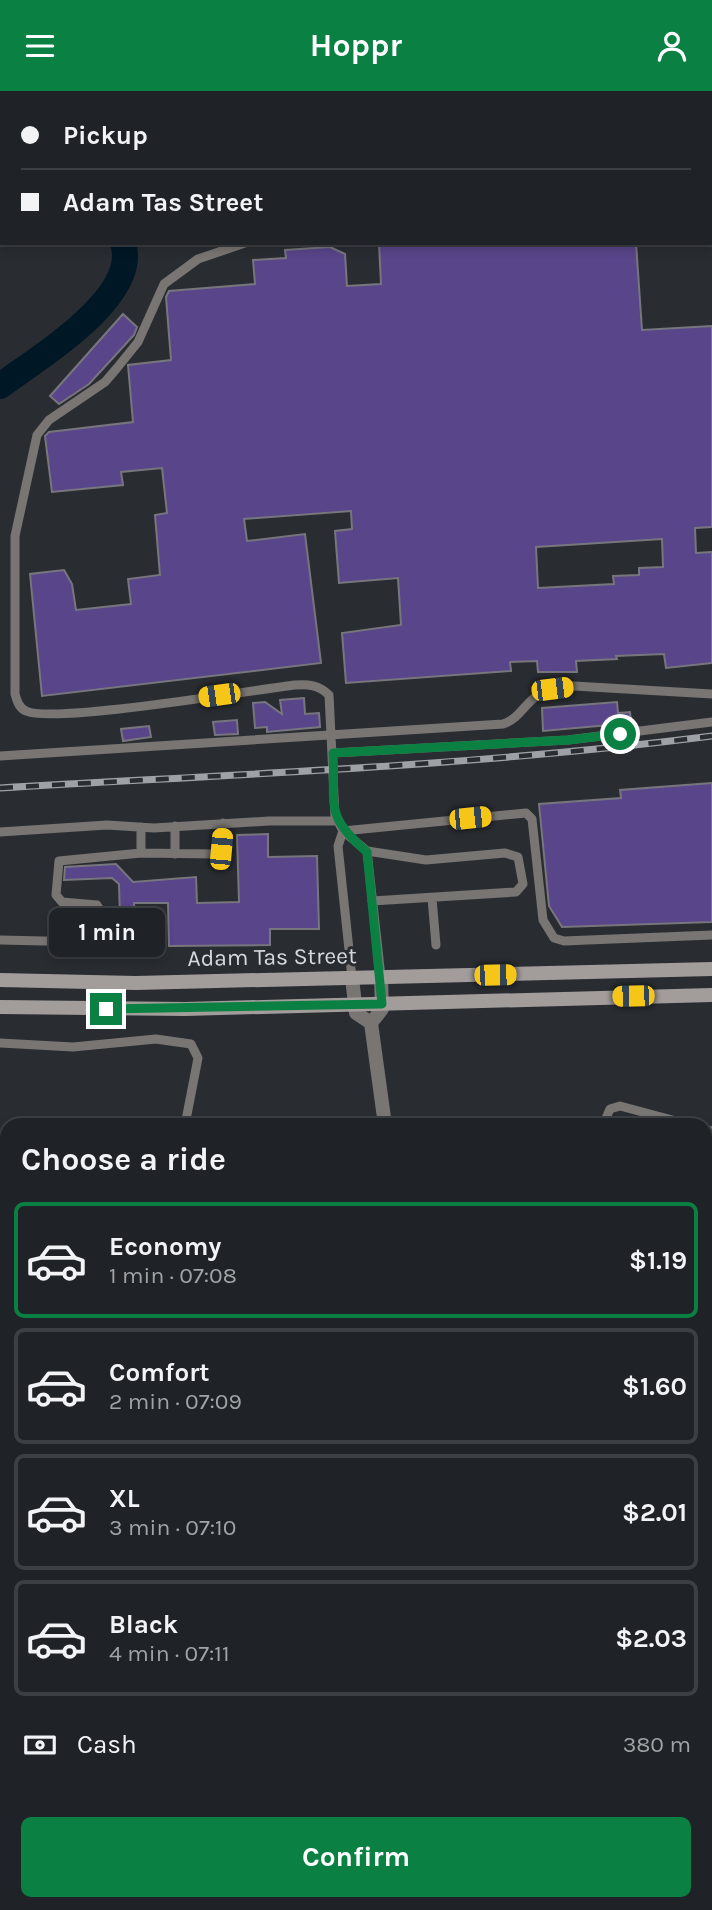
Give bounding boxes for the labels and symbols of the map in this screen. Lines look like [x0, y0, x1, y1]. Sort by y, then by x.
car [530, 676, 575, 702]
car [197, 682, 242, 708]
route start [604, 718, 636, 750]
car [449, 805, 492, 831]
car [209, 827, 234, 871]
callout: 1 min [48, 907, 164, 957]
street label: Adam Tas Street [187, 942, 357, 972]
car [474, 964, 517, 986]
car [612, 985, 655, 1007]
route end [90, 993, 122, 1025]

